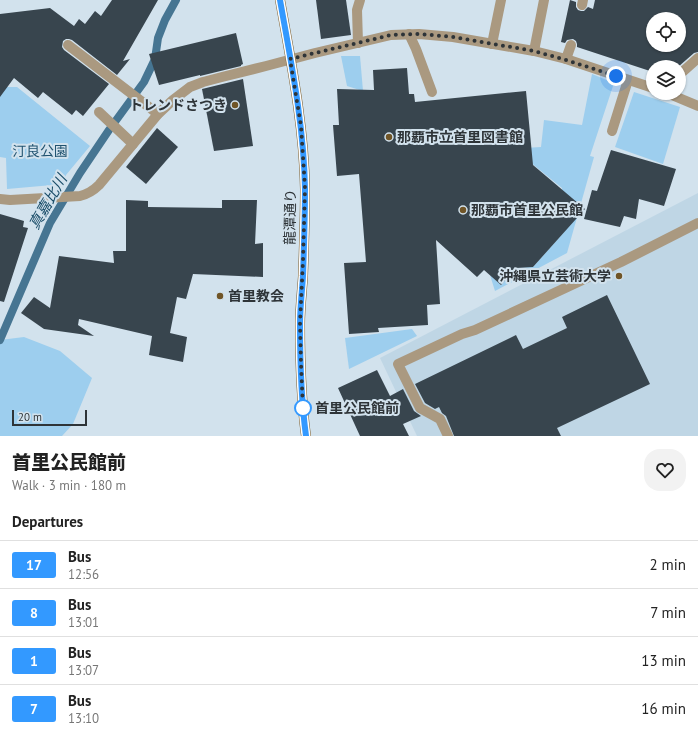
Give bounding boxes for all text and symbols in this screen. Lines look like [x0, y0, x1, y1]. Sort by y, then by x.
map controls [646, 12, 686, 100]
button: locate [646, 12, 686, 52]
button: layers [646, 60, 686, 100]
your location [606, 66, 626, 86]
place label: トレンドさつき [129, 96, 227, 114]
marker: トレンドさつき [230, 100, 240, 110]
place label: 那覇市立首里図書館 [397, 128, 523, 146]
marker: 那覇市立首里図書館 [384, 132, 394, 142]
park label: 汀良公園 [12, 142, 68, 160]
water label: 真嘉比川 [24, 169, 72, 232]
street label: 龍潭通り [281, 189, 299, 245]
place label: 那覇市首里公民館 [471, 201, 583, 219]
marker: 那覇市首里公民館 [458, 205, 468, 215]
place label: 沖縄県立芸術大学 [499, 267, 611, 285]
marker: 沖縄県立芸術大学 [614, 271, 624, 281]
place label: 首里教会 [228, 287, 284, 305]
marker: 首里教会 [215, 291, 225, 301]
marker: 首里公民館前 [294, 399, 312, 417]
place label: 首里公民館前 [315, 399, 399, 417]
scale bar [12, 408, 87, 427]
text: 20 m [18, 410, 42, 424]
button: heart [644, 449, 686, 491]
text: 首里公民館前 [12, 450, 126, 474]
text: Walk · 3 min · 180 m [12, 477, 126, 494]
text: Departures [12, 512, 83, 531]
text: Bus [68, 547, 91, 566]
text: 2 min [649, 555, 686, 574]
text: 17 [26, 556, 42, 574]
text: 12:56 [68, 566, 99, 583]
text: Bus [68, 595, 91, 614]
text: 7 min [650, 603, 686, 622]
text: 8 [30, 604, 38, 622]
text: 13:01 [68, 614, 99, 631]
text: Bus [68, 643, 91, 662]
text: 13 min [641, 651, 686, 670]
text: 1 [30, 652, 38, 670]
text: 13:07 [68, 662, 99, 679]
text: Bus [68, 691, 91, 710]
text: 16 min [641, 699, 686, 718]
text: 7 [30, 700, 38, 718]
text: 13:10 [68, 710, 99, 727]

